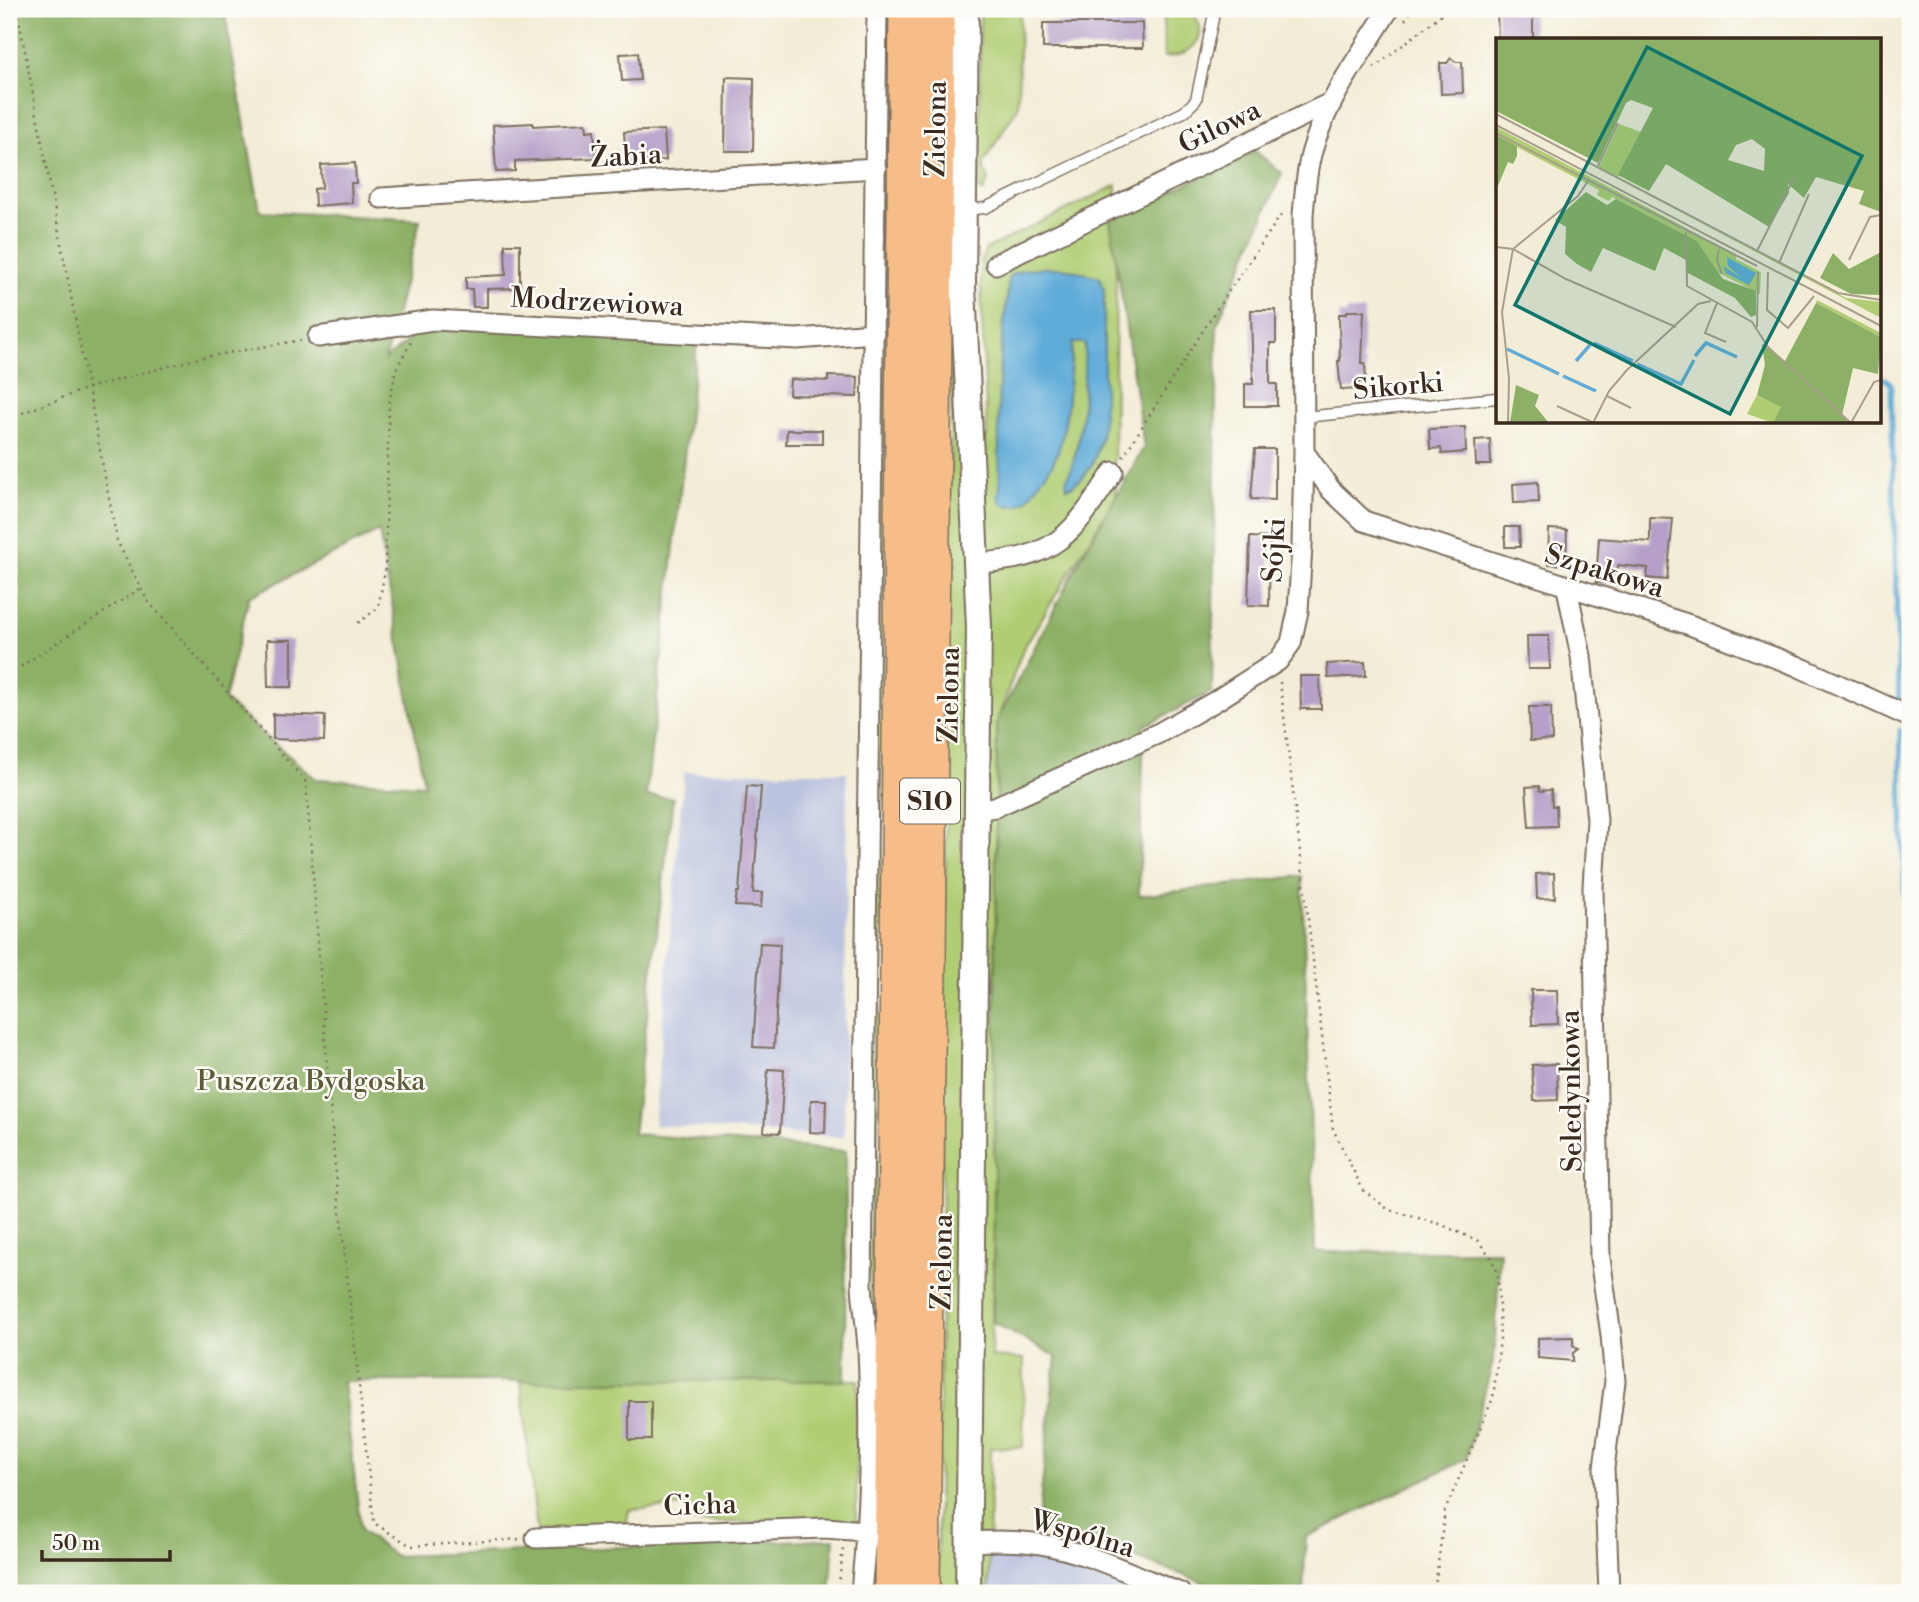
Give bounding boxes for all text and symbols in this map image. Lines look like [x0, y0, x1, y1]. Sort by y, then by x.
inset map [1496, 38, 1881, 424]
street label: Zielona [918, 80, 955, 178]
street label: Gilowa [1173, 92, 1267, 162]
street label: Żabia [589, 136, 664, 176]
street label: Modrzewiowa [509, 280, 685, 325]
street label: Sikorki [1351, 365, 1445, 408]
street label: Sójki [1255, 517, 1294, 583]
street label: Szpakowa [1541, 537, 1669, 606]
street label: Zielona [931, 646, 968, 744]
road number: S10 [900, 778, 960, 824]
street label: Seledynkowa [1553, 1009, 1590, 1172]
park label: Puszcza Bydgoska [197, 1064, 426, 1099]
street label: Zielona [924, 1213, 961, 1311]
street label: Cicha [663, 1487, 738, 1524]
street label: Wspólna [1025, 1503, 1140, 1566]
scale bar [42, 1518, 170, 1562]
text: 50 m [52, 1531, 100, 1557]

